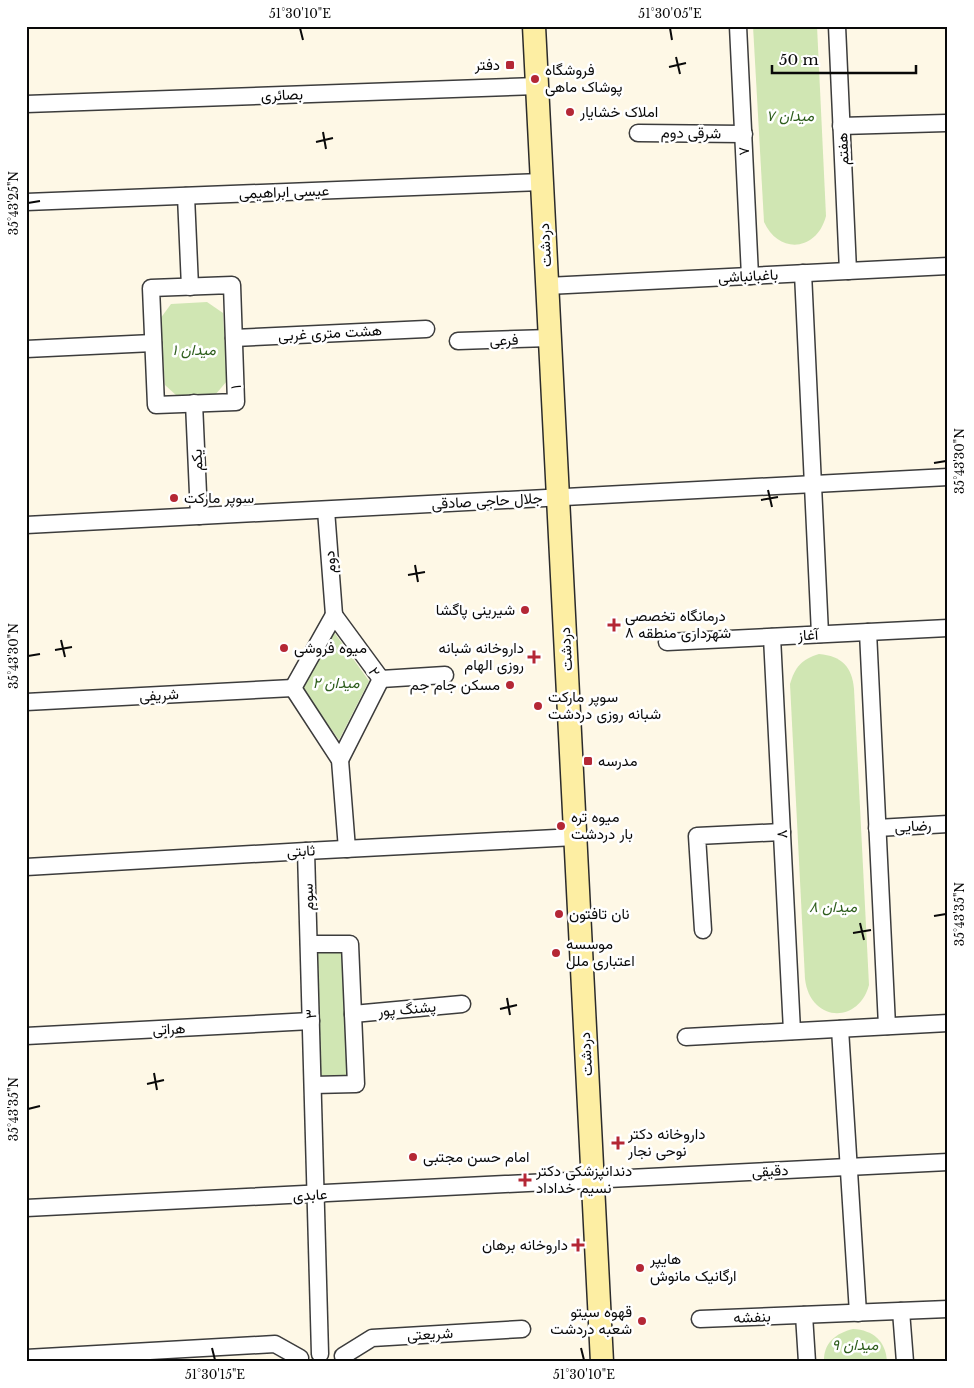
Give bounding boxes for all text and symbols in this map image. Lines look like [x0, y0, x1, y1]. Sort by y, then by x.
text: 51°30'10"E [269, 6, 331, 21]
text: 51°30'05"E [638, 6, 702, 21]
scale bar [772, 42, 915, 74]
text: 50 m [779, 50, 819, 69]
place label: دفتر [474, 55, 500, 74]
marker: دفتر [504, 59, 516, 71]
place label: فروشگاه پوشاک ماهی [545, 60, 622, 97]
marker: فروشگاه پوشاک ماهی [529, 73, 541, 85]
street label: بصائری [261, 84, 303, 106]
place label: املاک خشایار [579, 102, 658, 121]
marker: املاک خشایار [564, 106, 576, 118]
park label: میدان ۷ [766, 106, 815, 125]
street label: شرقی دوم [661, 122, 721, 144]
street label: هفتم [832, 132, 854, 166]
street label: ۷ [734, 146, 753, 156]
text: 35°43'25"N [6, 171, 21, 235]
street label: عیسی ابراهیمی [238, 180, 330, 204]
street label: دردشت [534, 223, 555, 268]
street label: باغبانباشی [717, 264, 779, 288]
street label: هشت متری غربی [277, 320, 383, 346]
street label: فرعی [489, 329, 519, 351]
park label: میدان ۱ [172, 340, 217, 359]
street label: ۱ [226, 385, 245, 390]
text: 35°43'30"N [952, 428, 967, 494]
street label: یکم [187, 449, 207, 471]
place label: سوپر مارکت [184, 488, 254, 508]
street label: جلال حاجی صادقی [431, 488, 543, 514]
marker: سوپر مارکت [168, 492, 180, 504]
street label: دوم [319, 550, 341, 574]
place label: شیرینی پاگشا [436, 600, 515, 620]
marker: شیرینی پاگشا [519, 604, 531, 616]
place label: درمانگاه تخصصی شهرداری منطقه ۸ [625, 606, 731, 643]
marker: درمانگاه تخصصی شهرداری منطقه ۸ [607, 618, 621, 632]
text: 35°43'30"N [6, 623, 21, 689]
street label: آغاز [796, 624, 820, 645]
street label: دردشت [555, 627, 576, 672]
place label: میوه فروشی [294, 638, 367, 658]
place label: داروخانه شبانه روزی الهام [438, 638, 524, 675]
marker: میوه فروشی [278, 642, 290, 654]
marker: داروخانه شبانه روزی الهام [528, 651, 540, 663]
street label: ۲ [364, 664, 385, 680]
park label: میدان ۲ [312, 673, 361, 692]
place label: مسکن جام جم [410, 675, 500, 695]
marker: مسکن جام جم [504, 679, 516, 691]
street label: شریفی [139, 684, 179, 706]
place label: سوپر مارکت شبانه روزی دردشت [548, 687, 661, 724]
marker: سوپر مارکت شبانه روزی دردشت [532, 700, 544, 712]
place label: مدرسه [598, 751, 638, 770]
marker: مدرسه [582, 755, 594, 767]
place label: میوه تره بار دردشت [571, 807, 633, 843]
street label: رضایی [894, 815, 932, 837]
marker: میوه تره بار دردشت [555, 820, 567, 832]
street label: ۸ [772, 829, 791, 839]
street label: ثابتی [286, 840, 316, 862]
text: 35°43'35"N [952, 882, 967, 946]
street label: سوم [298, 883, 318, 911]
park label: میدان ۸ [809, 897, 858, 916]
place label: نان تافتون [569, 904, 630, 923]
marker: نان تافتون [553, 908, 565, 920]
place label: موسسه اعتباری ملل [566, 934, 635, 971]
marker: موسسه اعتباری ملل [550, 947, 562, 959]
street label: پشنگ پور [376, 997, 437, 1022]
street label: ۳ [301, 1009, 320, 1019]
street label: هراتی [152, 1018, 186, 1040]
street label: دردشت [575, 1032, 596, 1077]
text: 35°43'35"N [6, 1077, 21, 1141]
place label: داروخانه دکتر نوحی نجار [627, 1124, 705, 1161]
marker: داروخانه دکتر نوحی نجار [612, 1137, 624, 1149]
place label: امام حسن مجتبی [423, 1147, 529, 1167]
marker: امام حسن مجتبی [407, 1151, 419, 1163]
street label: دقیقی [751, 1160, 789, 1182]
place label: دندانپزشکی دکتر نسیم خداداد [535, 1161, 632, 1198]
marker: دندانپزشکی دکتر نسیم خداداد [518, 1173, 532, 1187]
street label: عابدی [292, 1184, 328, 1206]
place label: داروخانه برهان [482, 1235, 568, 1254]
marker: داروخانه برهان [572, 1239, 584, 1251]
place label: هایپر ارگانیک مانوش [649, 1249, 737, 1286]
marker: هایپر ارگانیک مانوش [634, 1262, 646, 1274]
place label: قهوه سیتو شعبه دردشت [550, 1302, 632, 1338]
street label: بنفشه [733, 1306, 771, 1327]
marker: قهوه سیتو شعبه دردشت [636, 1315, 648, 1327]
street label: شریعتی [407, 1323, 454, 1345]
park label: میدان ۹ [832, 1335, 879, 1354]
text: 51°30'15"E [185, 1367, 245, 1382]
text: 51°30'10"E [553, 1367, 615, 1382]

